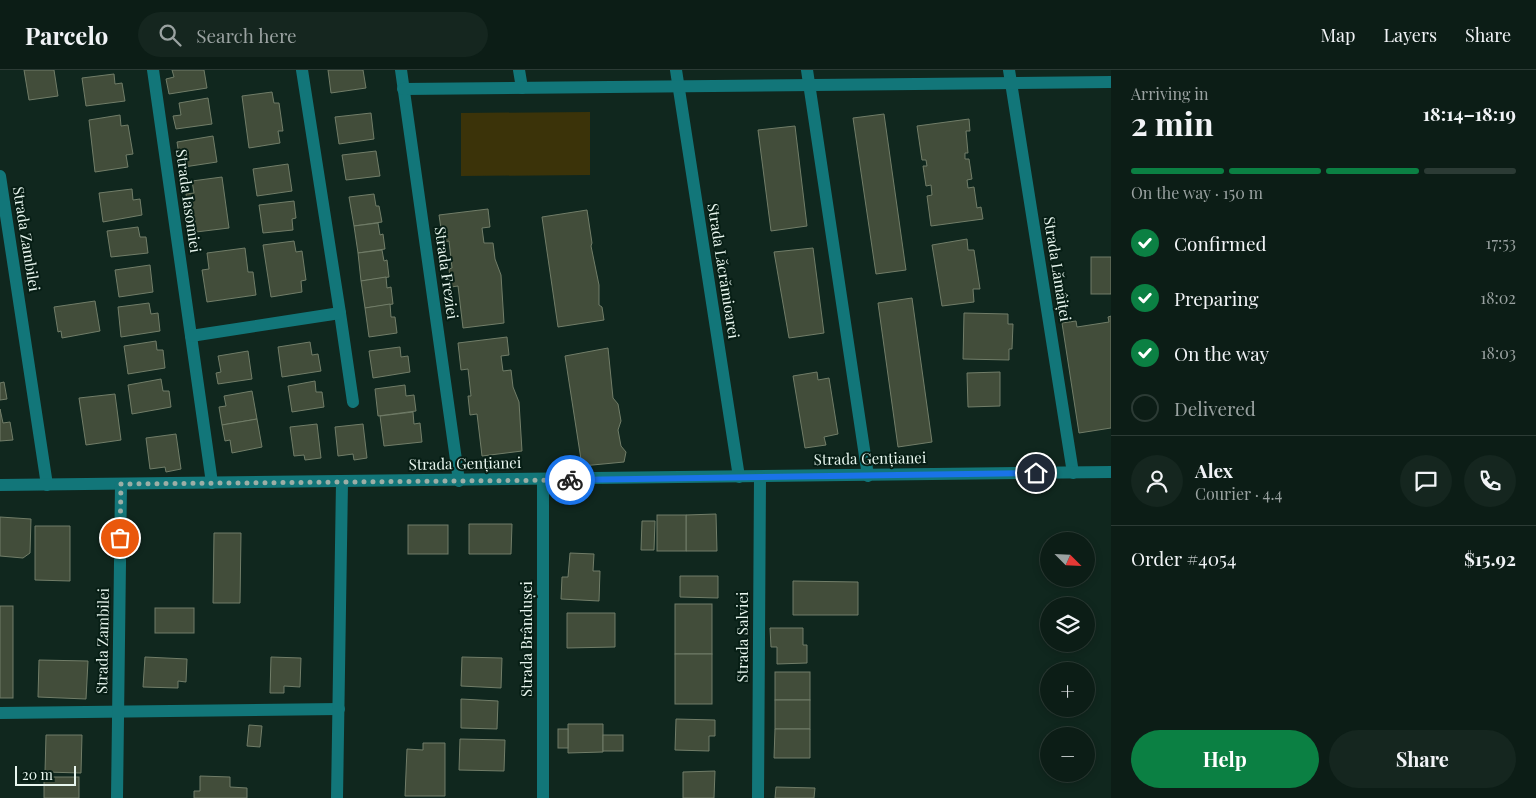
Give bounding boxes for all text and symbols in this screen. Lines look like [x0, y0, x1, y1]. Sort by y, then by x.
search box [138, 12, 488, 57]
text: Parcelo [25, 19, 108, 51]
icon: search [156, 21, 184, 49]
text: Search here [196, 22, 297, 48]
text: Map [1320, 23, 1355, 47]
text: Layers [1383, 23, 1437, 47]
text: Share [1465, 23, 1511, 47]
text: Arriving in [1131, 83, 1209, 104]
text: 18:14–18:19 [1423, 100, 1516, 126]
text: 2 min [1131, 101, 1214, 144]
street label: Strada Iasomiei [172, 148, 206, 255]
text: On the way · 150 m [1131, 182, 1263, 203]
street label: Strada Zambilei [9, 185, 45, 293]
street label: Strada Lăcrămioarei [703, 202, 745, 341]
street label: Strada Lămâiței [1040, 215, 1076, 323]
street label: Strada Freziei [431, 225, 463, 321]
icon: check [1131, 229, 1159, 257]
text: Confirmed [1174, 230, 1267, 256]
text: 17:53 [1485, 232, 1516, 253]
icon: check [1131, 284, 1159, 312]
text: Preparing [1174, 285, 1259, 311]
text: 18:02 [1480, 287, 1516, 308]
icon: check [1131, 339, 1159, 367]
text: On the way [1174, 340, 1269, 366]
text: 18:03 [1481, 342, 1516, 363]
text: Delivered [1174, 395, 1256, 421]
street label: Strada Gențianei [814, 447, 927, 469]
street label: Strada Gențianei [409, 452, 522, 474]
pin [1015, 452, 1057, 494]
courier [545, 455, 595, 505]
button: person [1131, 455, 1183, 507]
button: chat [1400, 455, 1452, 507]
button: phone [1464, 455, 1516, 507]
text: Alex [1195, 457, 1233, 483]
icon: home [1022, 459, 1050, 487]
icon: bike [556, 466, 584, 494]
text: Courier · 4.4 [1195, 483, 1282, 504]
pin [99, 517, 141, 559]
icon: bag [106, 524, 134, 552]
north arrow [1040, 532, 1095, 588]
map controls [1040, 532, 1095, 782]
text: Order #4054 [1131, 545, 1236, 571]
text: $15.92 [1464, 545, 1516, 571]
street label: Strada Brândușei [516, 581, 536, 697]
street label: Strada Zambilei [91, 587, 113, 694]
street label: Strada Salviei [732, 591, 752, 682]
button: layers [1040, 597, 1095, 652]
button: + [1040, 662, 1095, 717]
button: − [1040, 727, 1095, 782]
button: Help [1131, 730, 1319, 788]
button: Share [1329, 730, 1516, 788]
scale bar [15, 763, 76, 786]
text: 20 m [22, 765, 53, 784]

